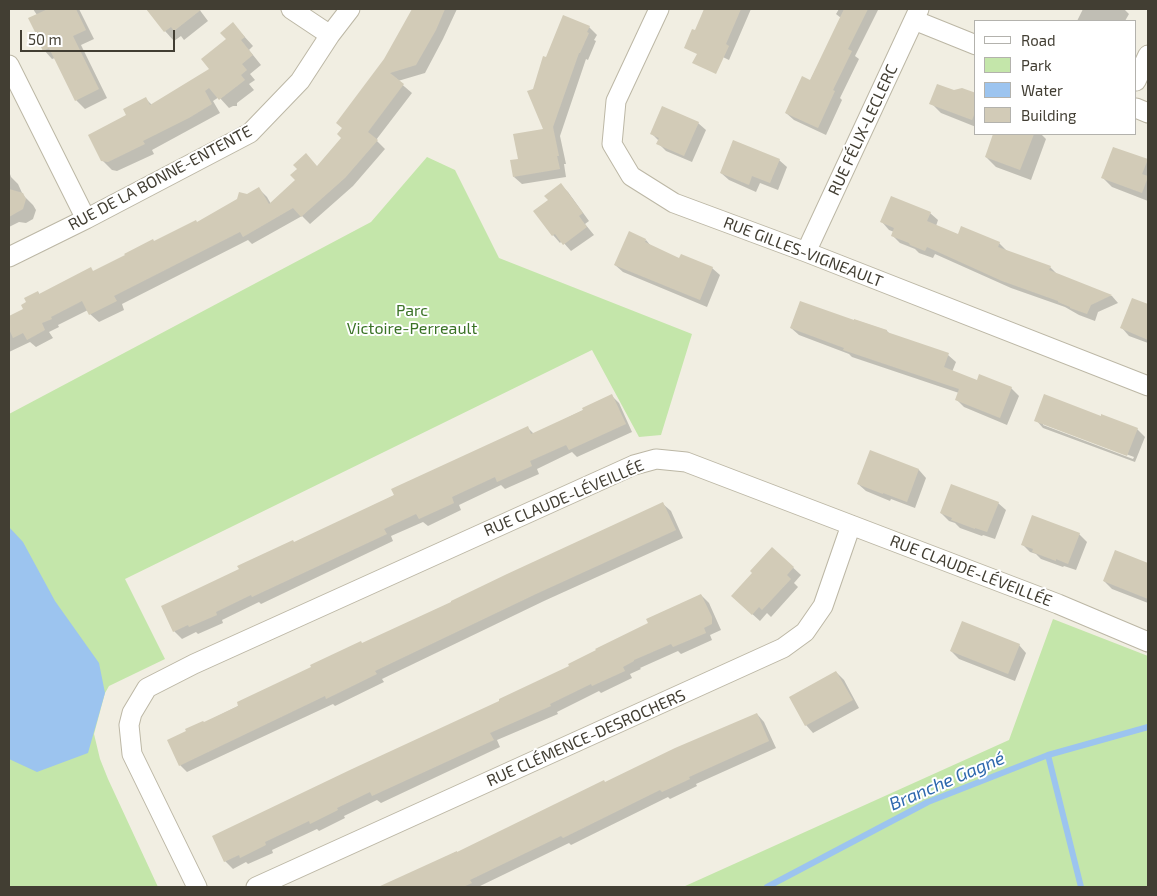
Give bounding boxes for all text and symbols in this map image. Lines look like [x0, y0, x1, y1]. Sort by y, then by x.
scale bar [22, 20, 178, 52]
legend [974, 20, 1137, 135]
text: 50 m [28, 30, 62, 48]
text: Road [1021, 31, 1056, 49]
text: Park [1021, 56, 1052, 74]
street label: RUE FÉLIX-LECLERC [824, 62, 902, 198]
text: Water [1021, 81, 1063, 99]
text: Building [1021, 106, 1076, 124]
street label: RUE DE LA BONNE-ENTENTE [65, 121, 255, 235]
street label: RUE GILLES-VIGNEAULT [721, 213, 885, 291]
park label: Parc Victoire-Perreault [347, 301, 477, 339]
street label: RUE CLAUDE-LÉVEILLÉE [481, 456, 647, 540]
street label: RUE CLAUDE-LÉVEILLÉE [887, 531, 1055, 611]
street label: RUE CLÉMENCE-DESROCHERS [484, 685, 688, 791]
water label: Branche Gagné [886, 747, 1008, 815]

